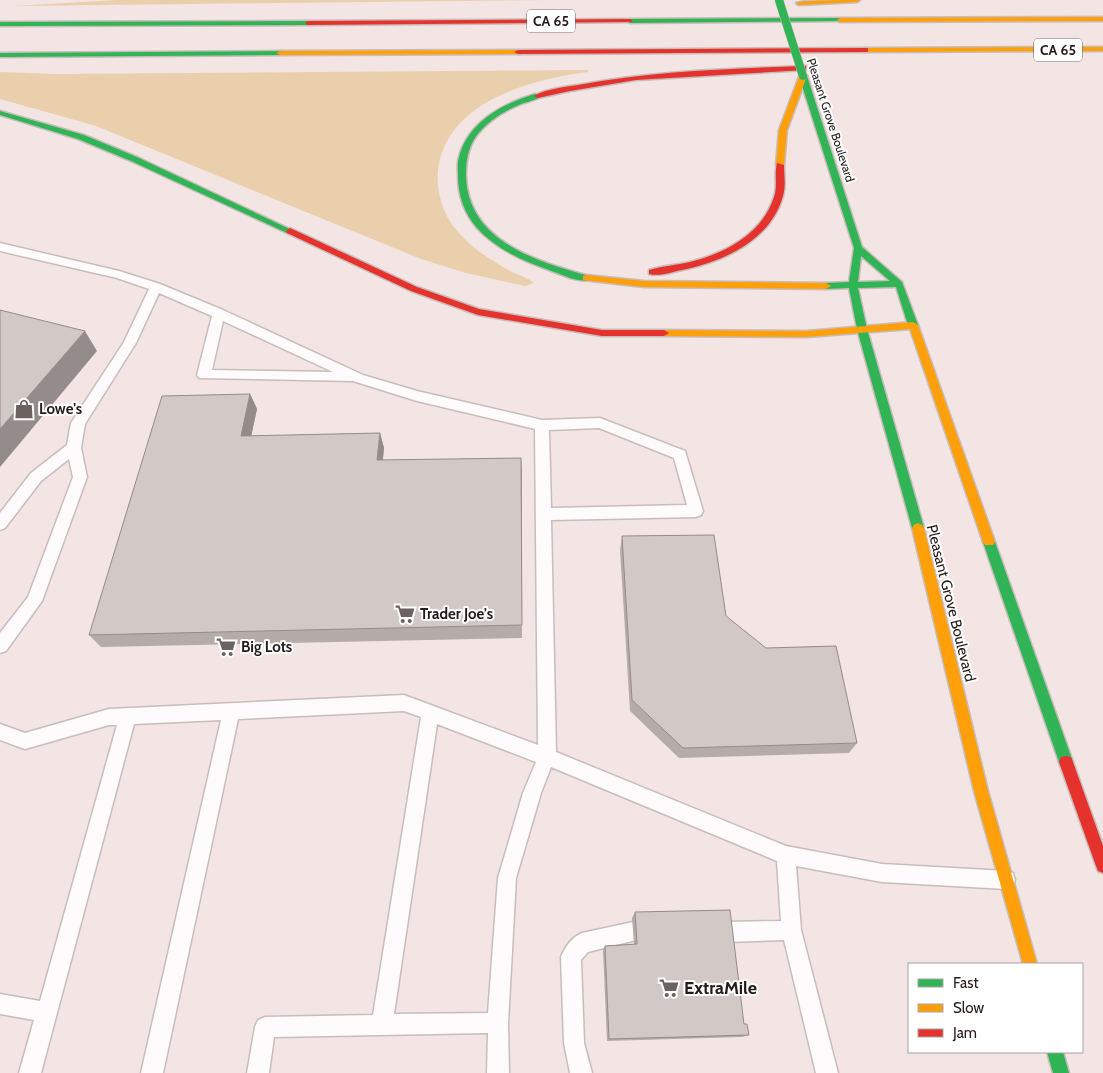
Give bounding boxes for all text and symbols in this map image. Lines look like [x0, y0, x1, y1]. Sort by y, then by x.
road number: CA 65 [527, 10, 575, 32]
road number: CA 65 [1034, 38, 1082, 62]
street label: Pleasant Grove Boulevard [804, 56, 858, 184]
shop icon: Lowe's [13, 398, 35, 420]
place label: Lowe's [39, 400, 82, 418]
street label: Pleasant Grove Boulevard [923, 523, 979, 683]
supermarket icon: Trader Joe's [394, 603, 416, 625]
place label: Trader Joe's [420, 605, 493, 623]
supermarket icon: Big Lots [215, 636, 237, 658]
place label: Big Lots [241, 638, 292, 656]
legend [908, 963, 1083, 1053]
text: Fast [953, 974, 978, 992]
supermarket icon: ExtraMile [658, 977, 680, 999]
place label: ExtraMile [684, 977, 757, 999]
text: Slow [953, 999, 984, 1017]
text: Jam [952, 1024, 977, 1042]

